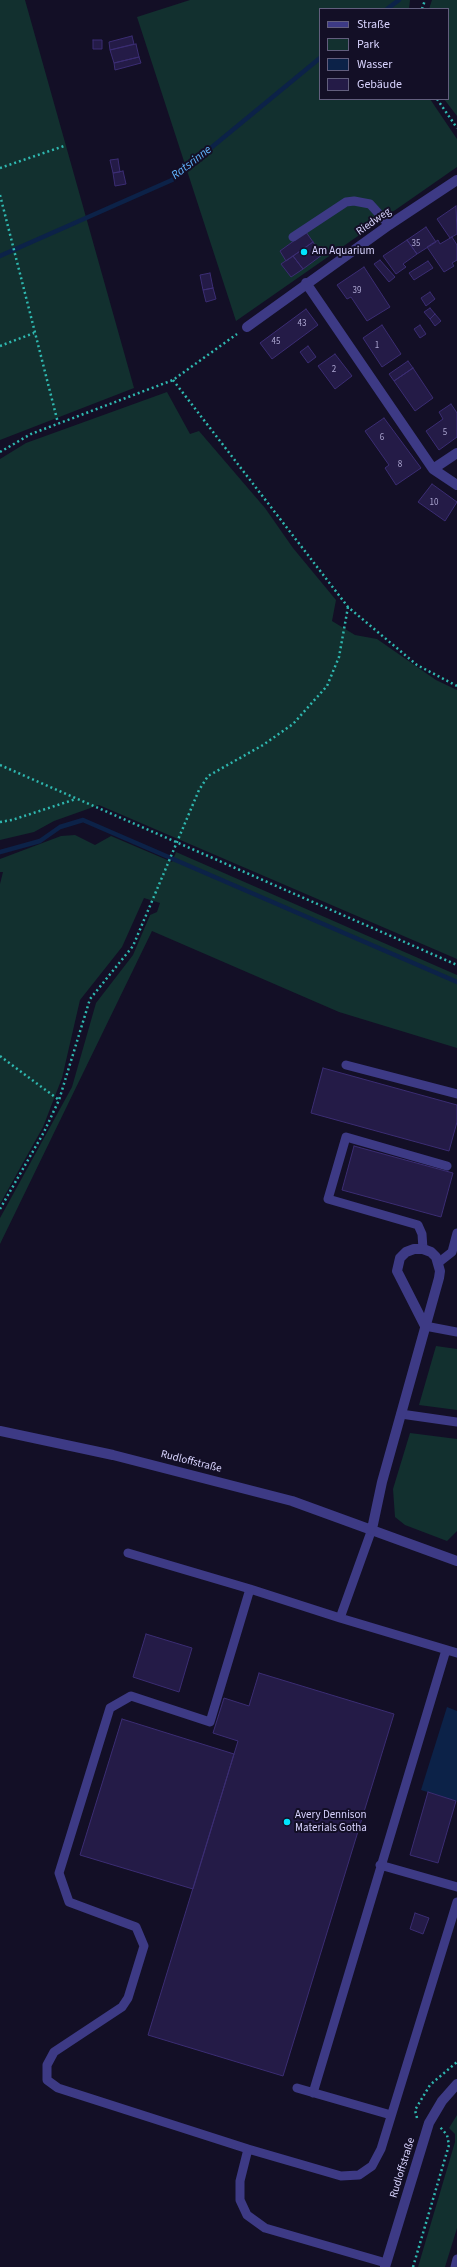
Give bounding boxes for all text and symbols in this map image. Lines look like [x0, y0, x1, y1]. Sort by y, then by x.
legend [319, 8, 449, 100]
text: Straße [357, 16, 390, 33]
text: Park [357, 36, 379, 53]
text: Wasser [357, 56, 392, 73]
text: Gebäude [357, 76, 402, 93]
water label: Ratsrinne [169, 143, 215, 183]
street label: Riedweg [354, 205, 394, 239]
house number: 35 [412, 239, 420, 249]
place label: Am Aquarium [312, 245, 375, 259]
marker: Am Aquarium [299, 247, 309, 257]
house number: 39 [353, 286, 361, 296]
house number: 43 [298, 319, 306, 329]
house number: 45 [272, 337, 280, 347]
house number: 1 [375, 341, 379, 351]
house number: 2 [332, 365, 336, 375]
house number: 5 [443, 428, 447, 438]
house number: 6 [380, 433, 384, 443]
house number: 8 [398, 460, 402, 470]
house number: 10 [430, 498, 438, 508]
street label: Rudloffstraße [159, 1448, 223, 1476]
place label: Avery Dennison Materials Gotha [295, 1809, 367, 1835]
marker: Avery Dennison Materials Gotha [282, 1817, 292, 1827]
street label: Rudloffstraße [388, 2136, 418, 2200]

